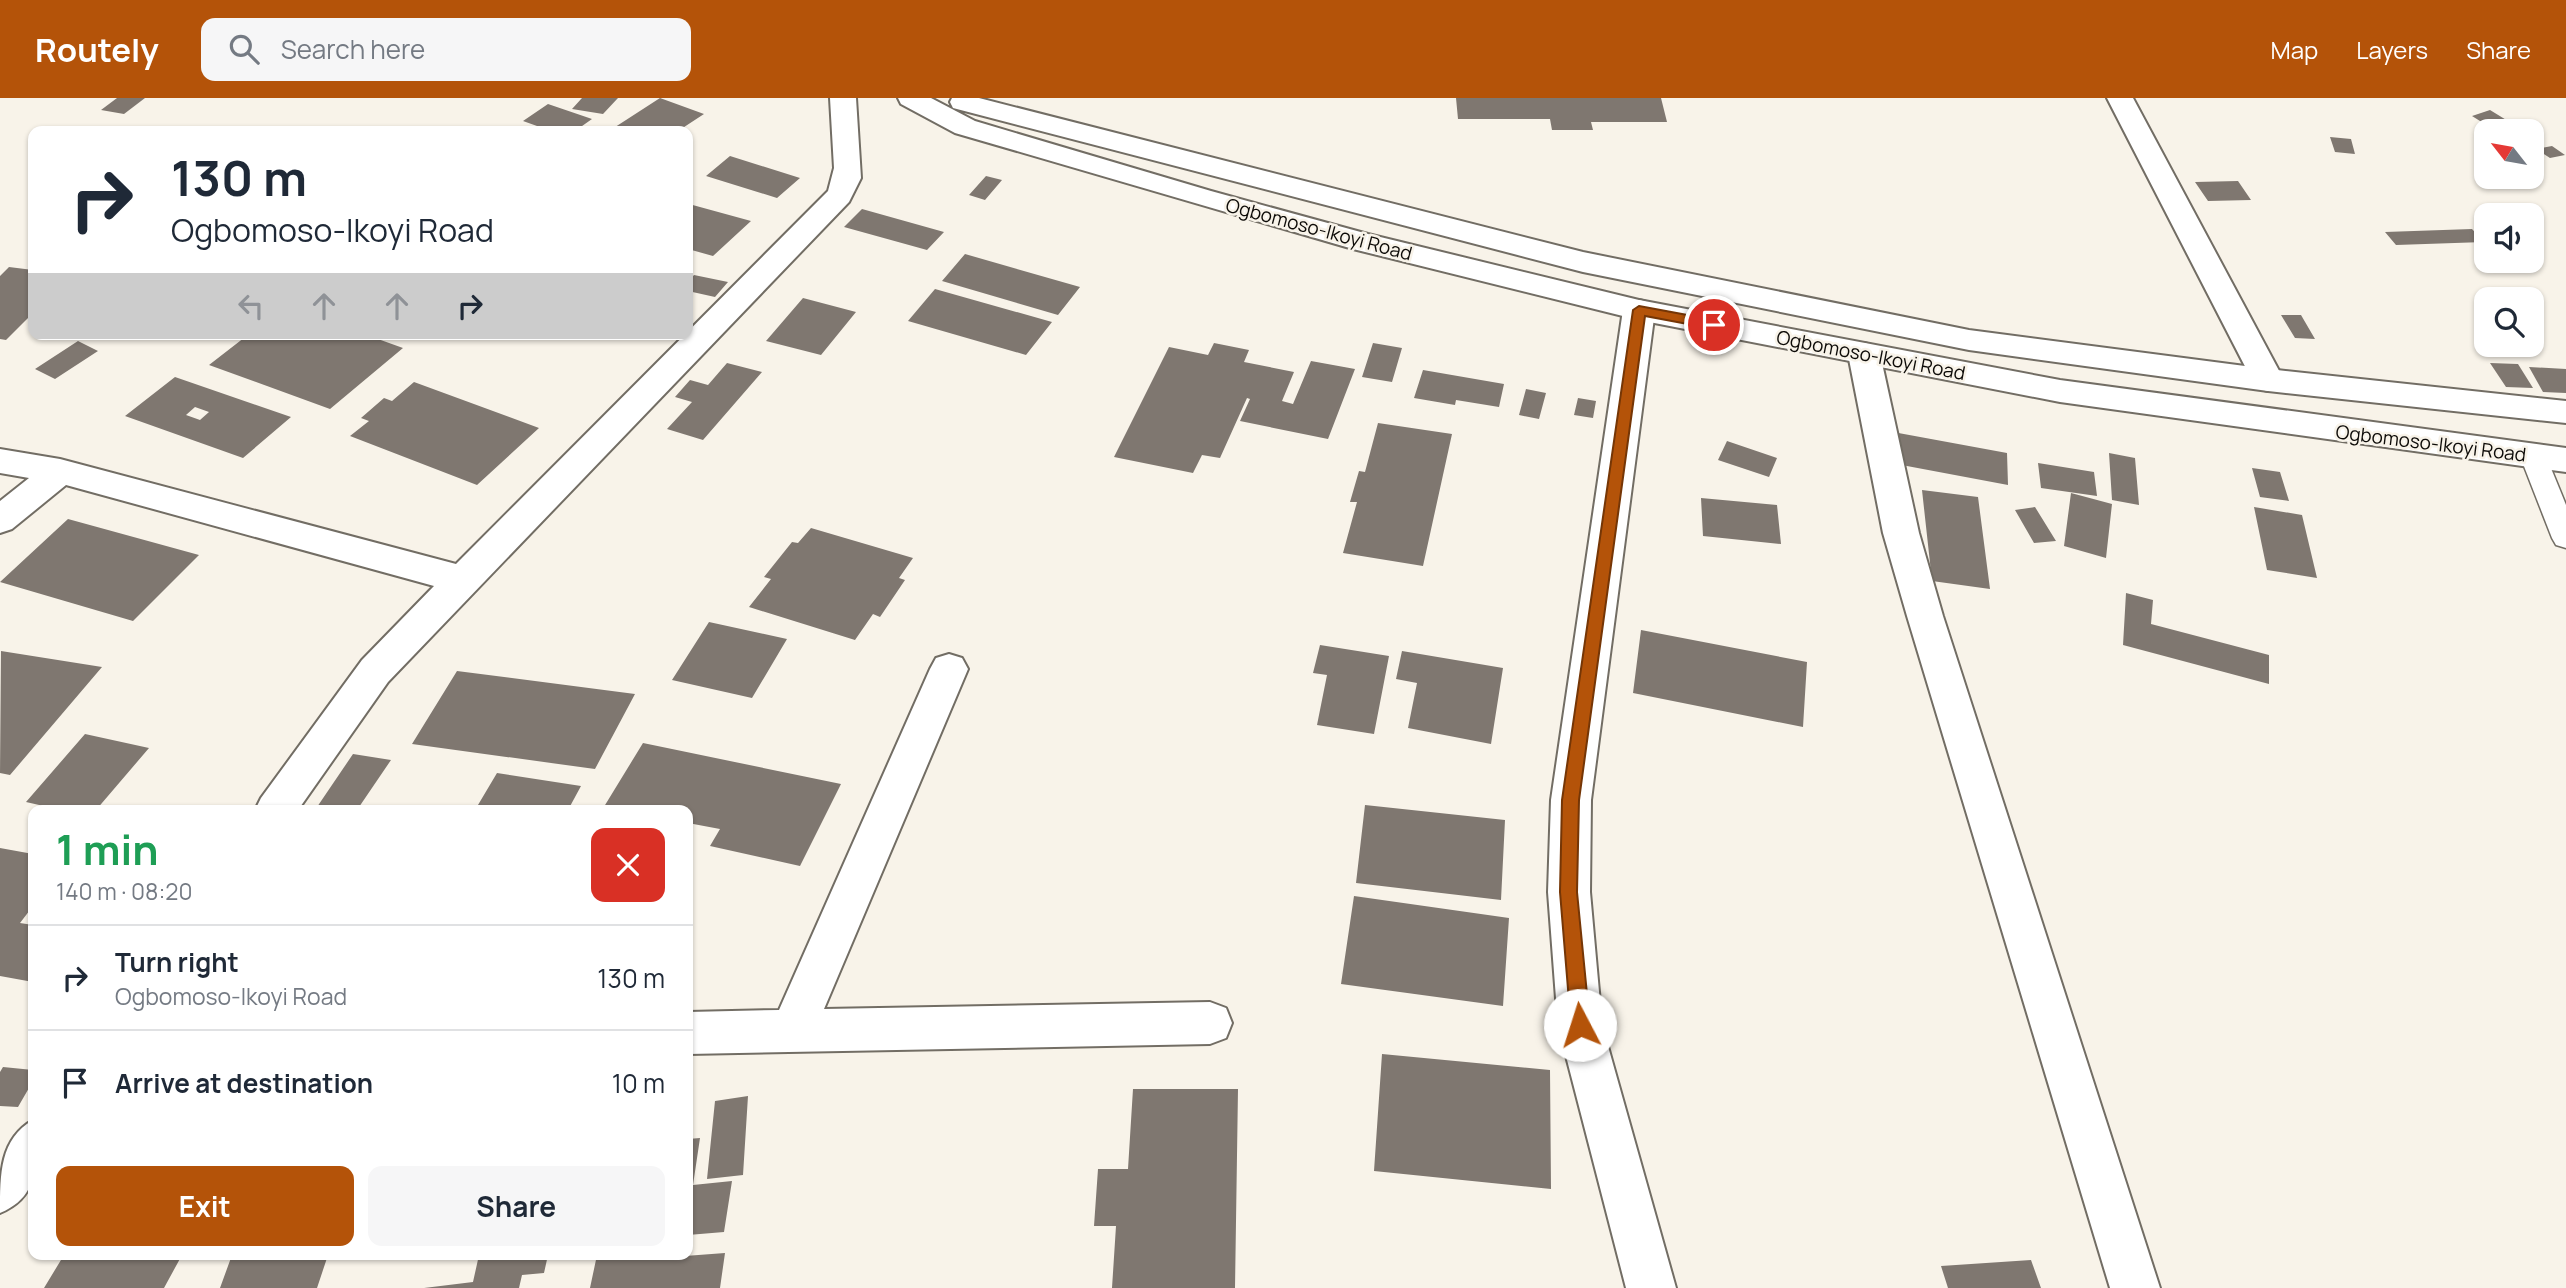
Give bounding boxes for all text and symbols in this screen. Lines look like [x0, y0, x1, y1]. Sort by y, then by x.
search box [201, 18, 691, 81]
text: Routely [35, 27, 159, 72]
icon: search [225, 30, 263, 68]
text: Search here [281, 31, 425, 67]
text: Map [2271, 33, 2318, 66]
text: Layers [2356, 33, 2428, 66]
text: Share [2466, 33, 2531, 66]
north arrow [2474, 119, 2544, 189]
map controls [2474, 119, 2544, 357]
text: 130 m [171, 144, 307, 211]
icon: right [56, 154, 147, 245]
street label: Ogbomoso-Ikoyi Road [1223, 192, 1415, 266]
button: sound [2474, 203, 2544, 273]
text: Ogbomoso-Ikoyi Road [171, 208, 494, 252]
icon: left [232, 287, 270, 325]
icon: ahead [305, 287, 343, 325]
icon: ahead [378, 287, 416, 325]
icon: right [451, 287, 489, 325]
button: search [2474, 287, 2544, 357]
pin [1684, 295, 1744, 355]
icon: arrive [1695, 306, 1733, 344]
street label: Ogbomoso-Ikoyi Road [1774, 324, 1968, 386]
street label: Ogbomoso-Ikoyi Road [2334, 418, 2528, 468]
text: 1 min [56, 820, 159, 878]
button: close [591, 828, 665, 902]
text: 140 m · 08:20 [56, 875, 192, 907]
text: Turn right [115, 944, 239, 980]
icon: right [56, 959, 94, 997]
text: 130 m [597, 960, 665, 996]
text: Ogbomoso-Ikoyi Road [115, 980, 347, 1012]
position arrow [1543, 988, 1617, 1062]
icon: arrive [56, 1064, 94, 1102]
text: Arrive at destination [115, 1065, 373, 1101]
text: 10 m [612, 1065, 665, 1101]
button: Exit [56, 1166, 354, 1246]
button: Share [368, 1166, 665, 1246]

